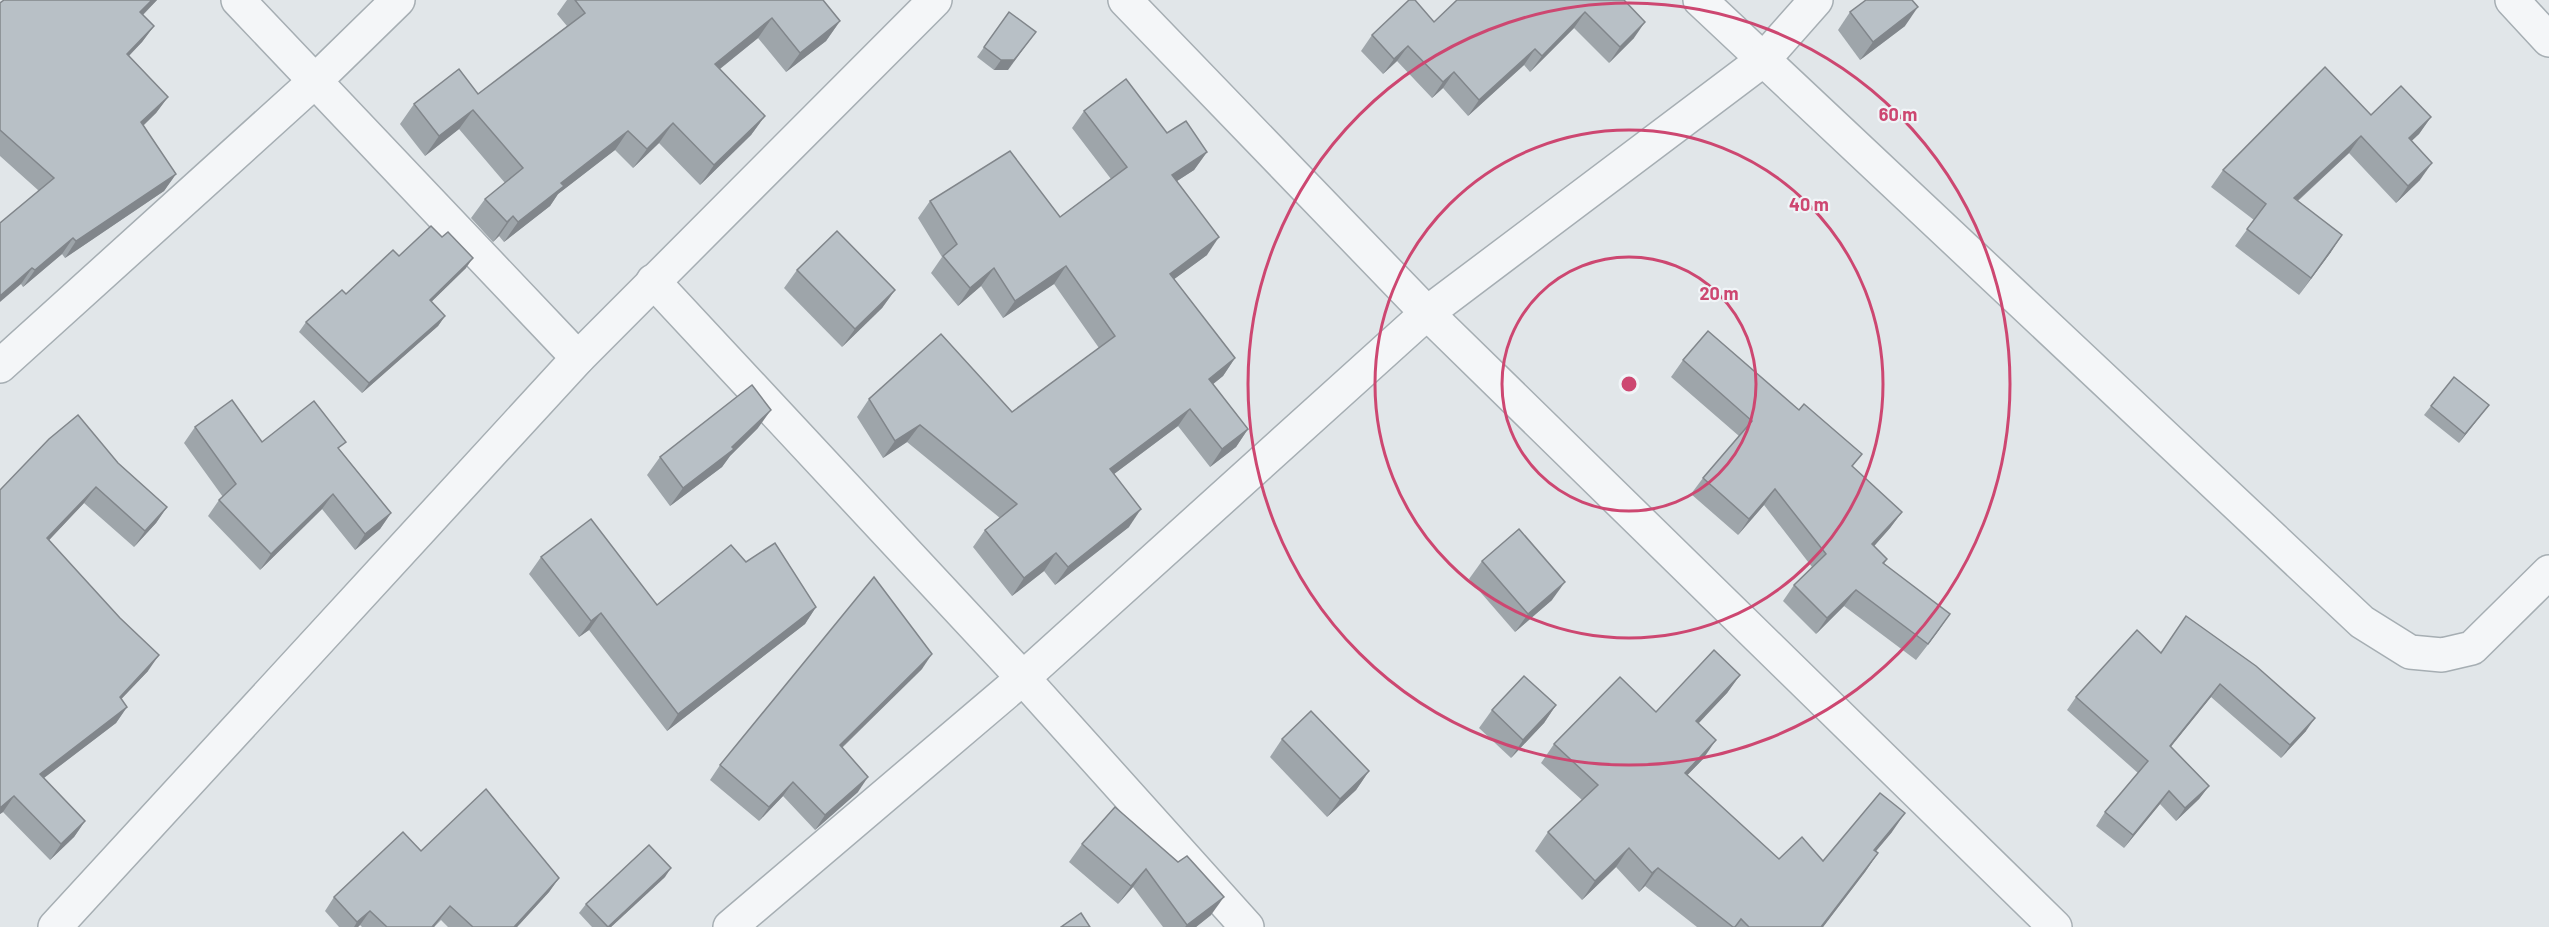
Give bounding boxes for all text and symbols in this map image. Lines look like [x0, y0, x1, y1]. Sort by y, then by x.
text: 60 m [1879, 103, 1917, 125]
text: 40 m [1789, 193, 1829, 215]
text: 20 m [1700, 282, 1738, 304]
centre of rings [1619, 374, 1639, 394]

